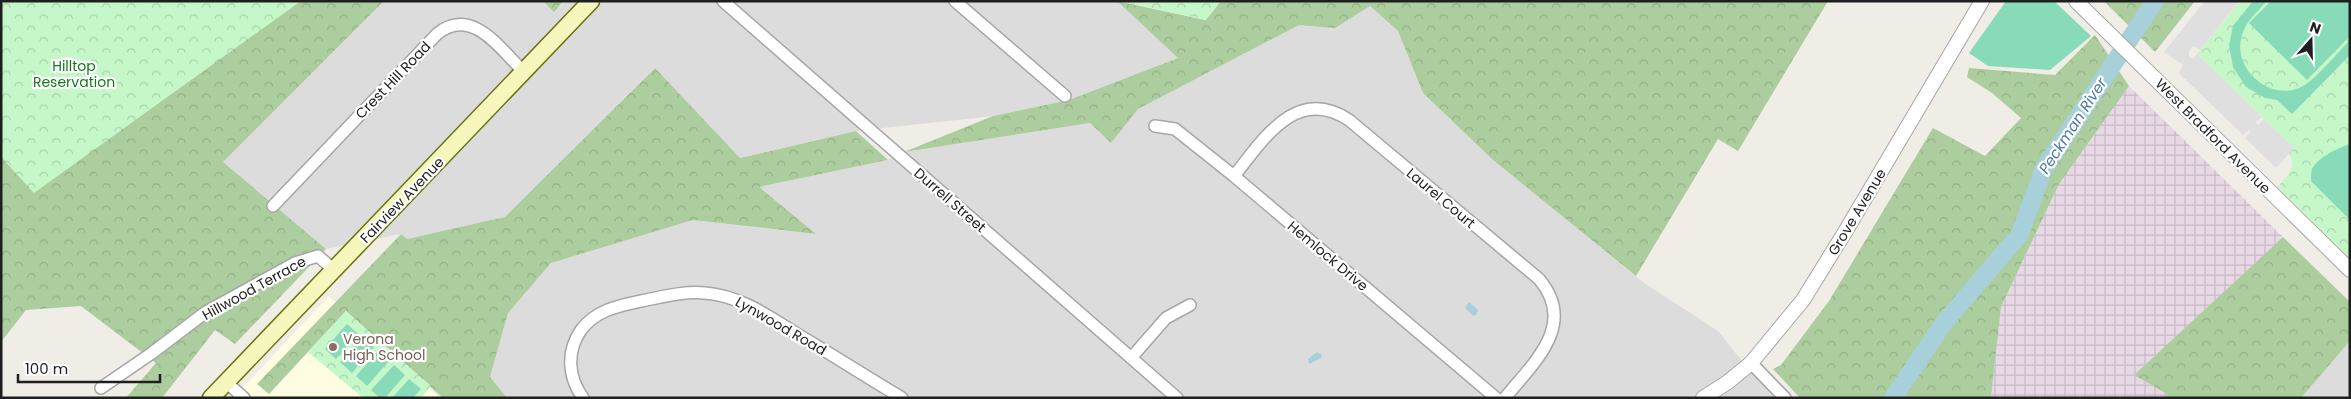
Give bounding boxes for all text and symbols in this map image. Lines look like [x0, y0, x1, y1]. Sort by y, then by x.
north arrow [2286, 15, 2336, 65]
text: N [2307, 17, 2324, 39]
street label: Crest Hill Road [351, 37, 435, 123]
park label: Hilltop Reservation [33, 56, 115, 92]
water label: Peckman River [2034, 73, 2112, 178]
street label: West Bradford Avenue [2151, 74, 2275, 198]
street label: Fairview Avenue [356, 152, 449, 248]
street label: Durrell Street [910, 163, 990, 237]
street label: Laurel Court [1402, 163, 1480, 233]
street label: Grove Avenue [1823, 165, 1891, 259]
street label: Hemlock Drive [1283, 216, 1373, 296]
street label: Hillwood Terrace [198, 251, 310, 325]
street label: Lynwood Road [732, 292, 830, 360]
place label: Verona High School [343, 329, 425, 365]
marker: Verona High School [327, 341, 339, 353]
scale bar [18, 352, 160, 384]
text: 100 m [25, 358, 68, 379]

